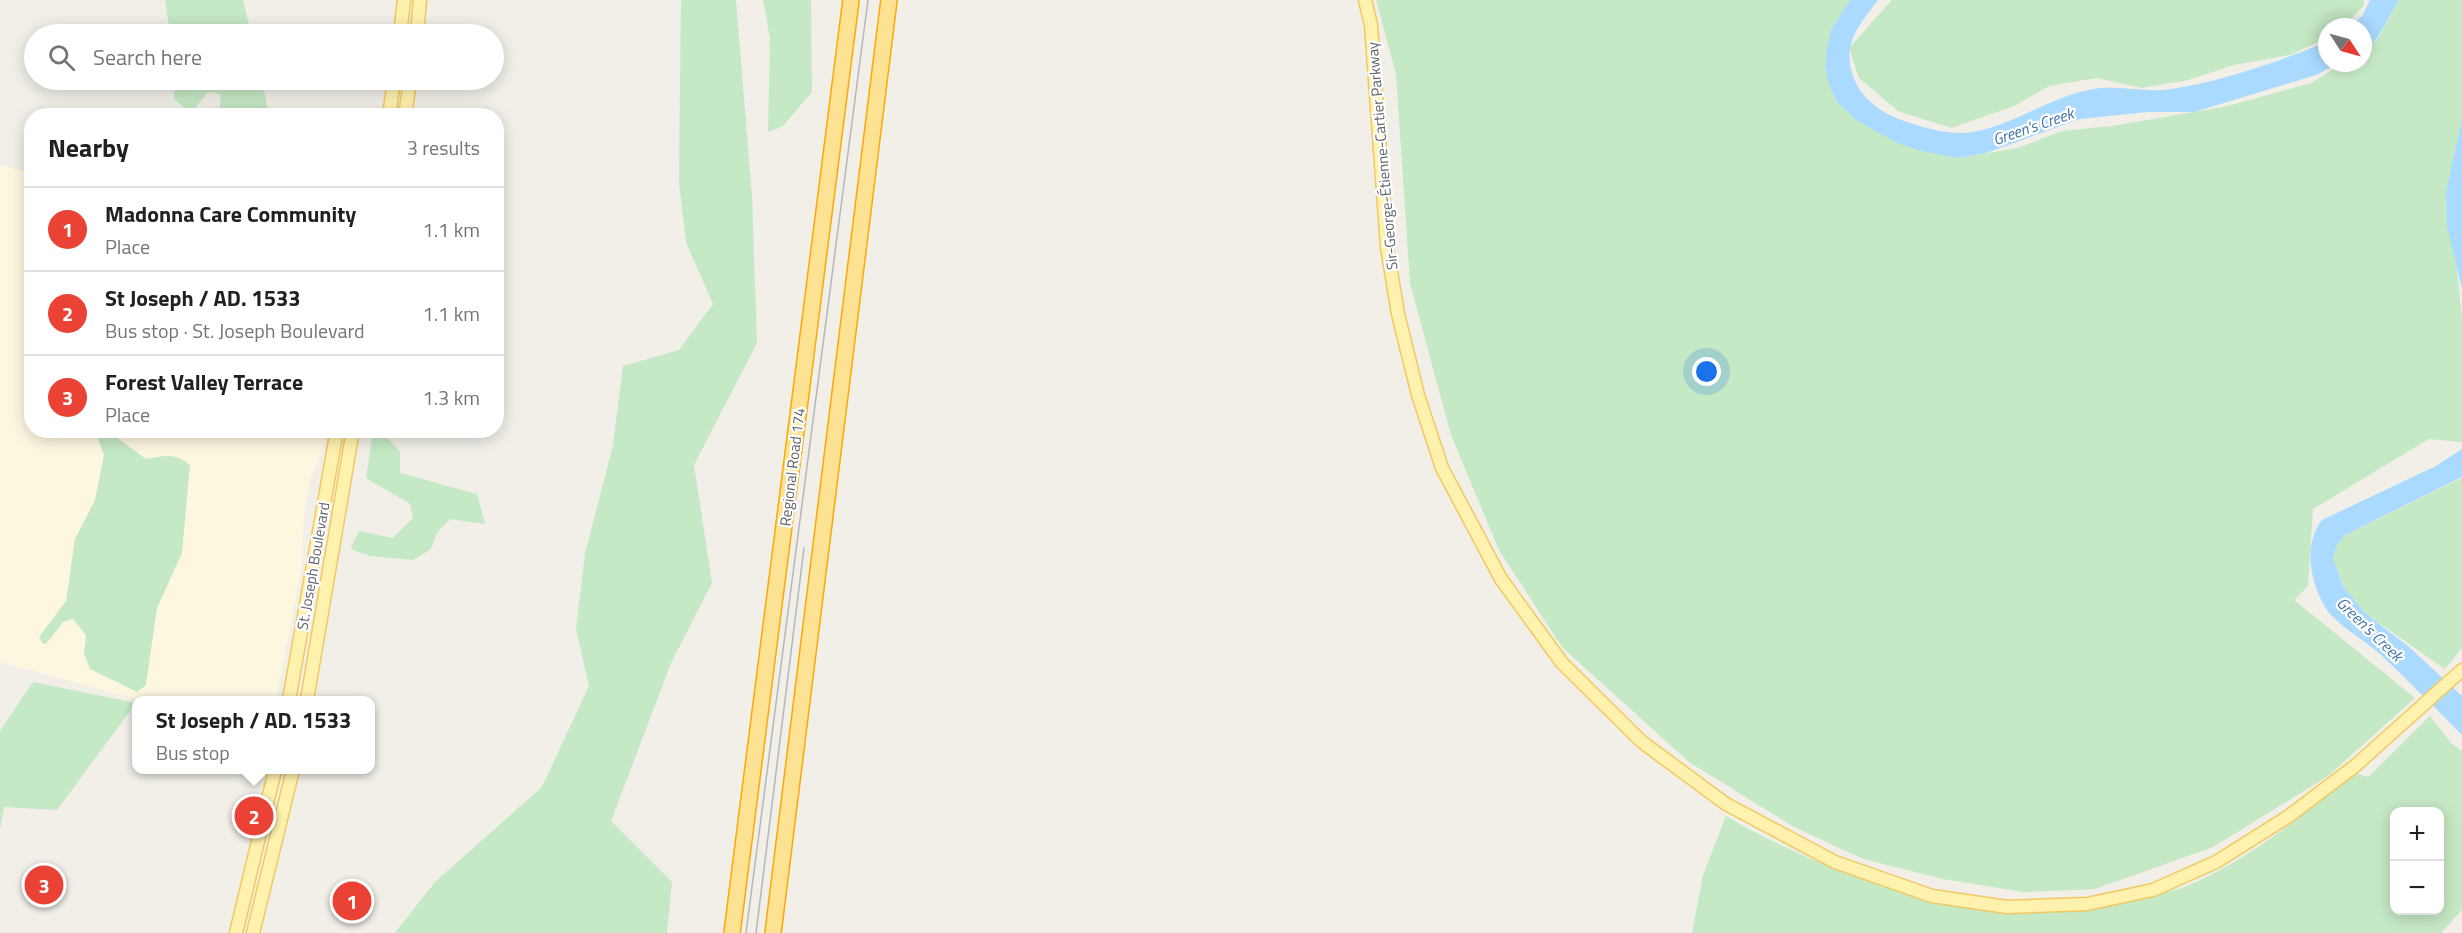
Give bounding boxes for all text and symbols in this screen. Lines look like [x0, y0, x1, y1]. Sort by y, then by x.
north arrow [2318, 18, 2372, 72]
search box [24, 24, 504, 90]
text: Search here [93, 40, 202, 74]
icon: search [45, 41, 78, 74]
street label: Sir-George-Étienne-Cartier Parkway [1361, 41, 1403, 271]
water label: Green's Creek [1989, 100, 2078, 151]
text: Nearby [48, 128, 129, 167]
text: 3 results [407, 132, 480, 163]
text: Madonna Care Community [105, 197, 356, 231]
text: 1 [62, 214, 73, 245]
text: 1.1 km [423, 214, 480, 245]
text: Place [105, 231, 150, 262]
text: St Joseph / AD. 1533 [105, 281, 301, 315]
text: 2 [62, 298, 73, 329]
text: 1.1 km [423, 298, 480, 329]
text: Bus stop · St. Joseph Boulevard [105, 315, 365, 346]
your location [1692, 357, 1721, 386]
text: Forest Valley Terrace [105, 365, 303, 399]
text: 3 [62, 382, 73, 413]
text: 1.3 km [423, 382, 480, 413]
text: Place [105, 399, 150, 430]
street label: Regional Road 174 [773, 407, 811, 527]
street label: St. Joseph Boulevard [290, 500, 336, 632]
water label: Green's Creek [2331, 591, 2410, 668]
popup [132, 696, 375, 774]
text: St Joseph / AD. 1533 [156, 703, 351, 737]
text: Bus stop [156, 737, 230, 768]
pin: 2 [234, 794, 274, 838]
map controls [2390, 807, 2444, 915]
button: + [2390, 807, 2444, 861]
button: − [2390, 861, 2444, 915]
pin: 3 [24, 862, 63, 908]
pin: 1 [332, 878, 372, 924]

